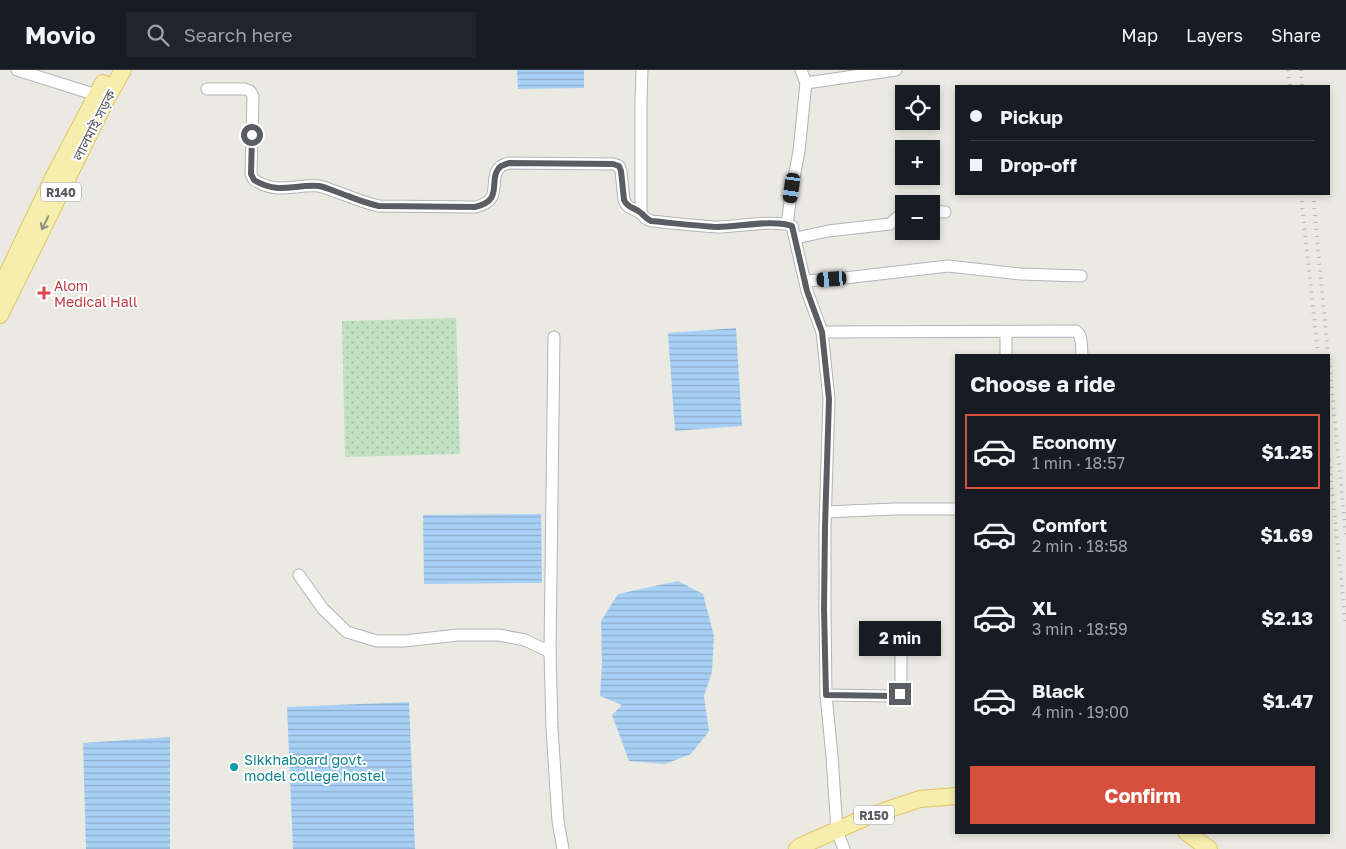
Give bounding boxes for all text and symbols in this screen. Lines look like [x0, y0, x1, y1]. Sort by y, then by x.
search box [126, 12, 476, 57]
text: Movio [25, 20, 96, 49]
icon: search [144, 21, 172, 49]
text: Search here [184, 23, 293, 46]
text: Map [1121, 24, 1158, 46]
text: Layers [1186, 24, 1243, 46]
text: Share [1271, 24, 1321, 46]
map controls [895, 85, 940, 240]
button: locate [895, 85, 940, 130]
street label: লালমাই সড়ক [68, 86, 119, 164]
text: Pickup [1000, 105, 1063, 128]
route start [241, 124, 263, 146]
button: + [895, 140, 940, 185]
text: Drop-off [1000, 153, 1077, 176]
car [782, 172, 801, 204]
road number: R140 [41, 182, 81, 202]
button: − [895, 195, 940, 240]
one-way arrow [40, 215, 50, 230]
car [816, 270, 847, 288]
place label: Alom Medical Hall [54, 277, 138, 310]
marker: Alom Medical Hall [38, 287, 50, 299]
text: Choose a ride [970, 370, 1116, 397]
icon: car [972, 429, 1017, 474]
text: Economy [1032, 430, 1117, 453]
text: $1.25 [1261, 440, 1313, 463]
text: 1 min · 18:57 [1032, 453, 1125, 473]
icon: car [972, 512, 1017, 557]
text: Comfort [1032, 513, 1107, 536]
text: $1.69 [1260, 523, 1313, 546]
text: 2 min · 18:58 [1032, 536, 1128, 556]
icon: car [972, 595, 1017, 640]
text: XL [1032, 596, 1057, 619]
text: $2.13 [1261, 606, 1313, 629]
text: 3 min · 18:59 [1032, 619, 1128, 639]
callout: 2 min [859, 622, 941, 656]
text: 2 min [879, 628, 921, 648]
icon: car [972, 678, 1017, 723]
text: Black [1032, 679, 1085, 702]
route end [889, 683, 911, 705]
text: $1.47 [1262, 689, 1313, 712]
text: 4 min · 19:00 [1032, 702, 1129, 722]
place label: Sikkhaboard govt. model college hostel [244, 751, 385, 784]
marker: Sikkhaboard govt. model college hostel [228, 761, 240, 773]
button: Confirm [970, 766, 1315, 824]
road number: R150 [854, 806, 894, 824]

